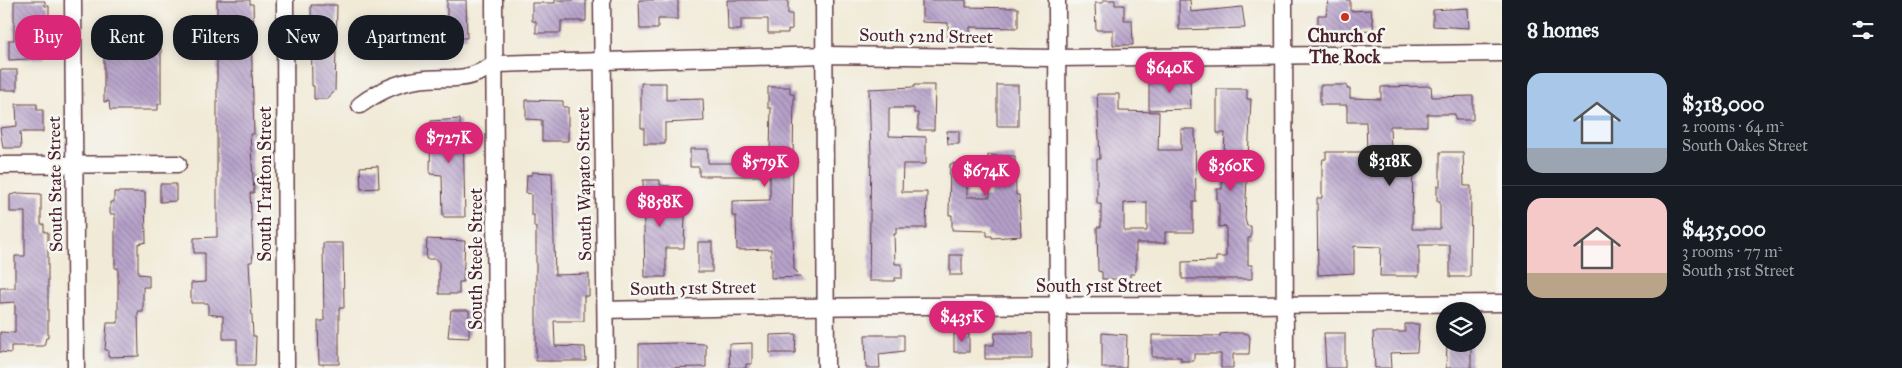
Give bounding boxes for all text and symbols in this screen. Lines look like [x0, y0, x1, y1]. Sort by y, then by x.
marker: Church of The Rock [1339, 11, 1351, 23]
chip: Buy [15, 15, 81, 60]
chip: Rent [91, 15, 163, 60]
chip: Filters [173, 15, 258, 60]
chip: New [268, 15, 338, 60]
chip: Apartment [348, 15, 464, 60]
icon: filters [1849, 16, 1877, 44]
text: 8 homes [1527, 17, 1599, 43]
street label: South 52nd Street [859, 24, 994, 48]
place label: Church of The Rock [1307, 25, 1385, 68]
pin: $640K [1135, 52, 1205, 94]
text: $640K [1146, 58, 1194, 77]
text: $318,000 [1682, 91, 1765, 117]
icon: home [1567, 93, 1627, 153]
street label: South Trafton Street [254, 106, 276, 262]
street label: South Wapato Street [572, 106, 596, 261]
street label: South State Street [43, 115, 67, 252]
text: 2 rooms · 64 m² [1682, 117, 1784, 136]
pin: $727K [414, 121, 484, 164]
text: $727K [426, 128, 472, 147]
text: South Oakes Street [1682, 136, 1808, 155]
pin: $318K [1355, 144, 1425, 187]
pin: $579K [730, 146, 800, 188]
pin: $360K [1196, 150, 1266, 192]
text: $318K [1369, 151, 1411, 170]
text: $579K [742, 152, 788, 171]
pin: $674K [951, 154, 1021, 197]
text: $360K [1209, 156, 1253, 175]
text: $674K [963, 161, 1009, 180]
pin: $858K [625, 186, 695, 228]
street label: South Steele Street [465, 187, 487, 330]
text: $858K [637, 192, 683, 211]
text: $435,000 [1682, 216, 1766, 242]
icon: home [1567, 218, 1627, 278]
text: 3 rooms · 77 m² [1682, 242, 1782, 261]
text: South 51st Street [1682, 261, 1794, 280]
street label: South 51st Street [1036, 275, 1163, 297]
street label: South 51st Street [630, 276, 757, 300]
pin: $435K [927, 300, 997, 343]
map controls [1436, 302, 1486, 352]
button: layers [1436, 302, 1486, 352]
text: $435K [940, 307, 984, 326]

